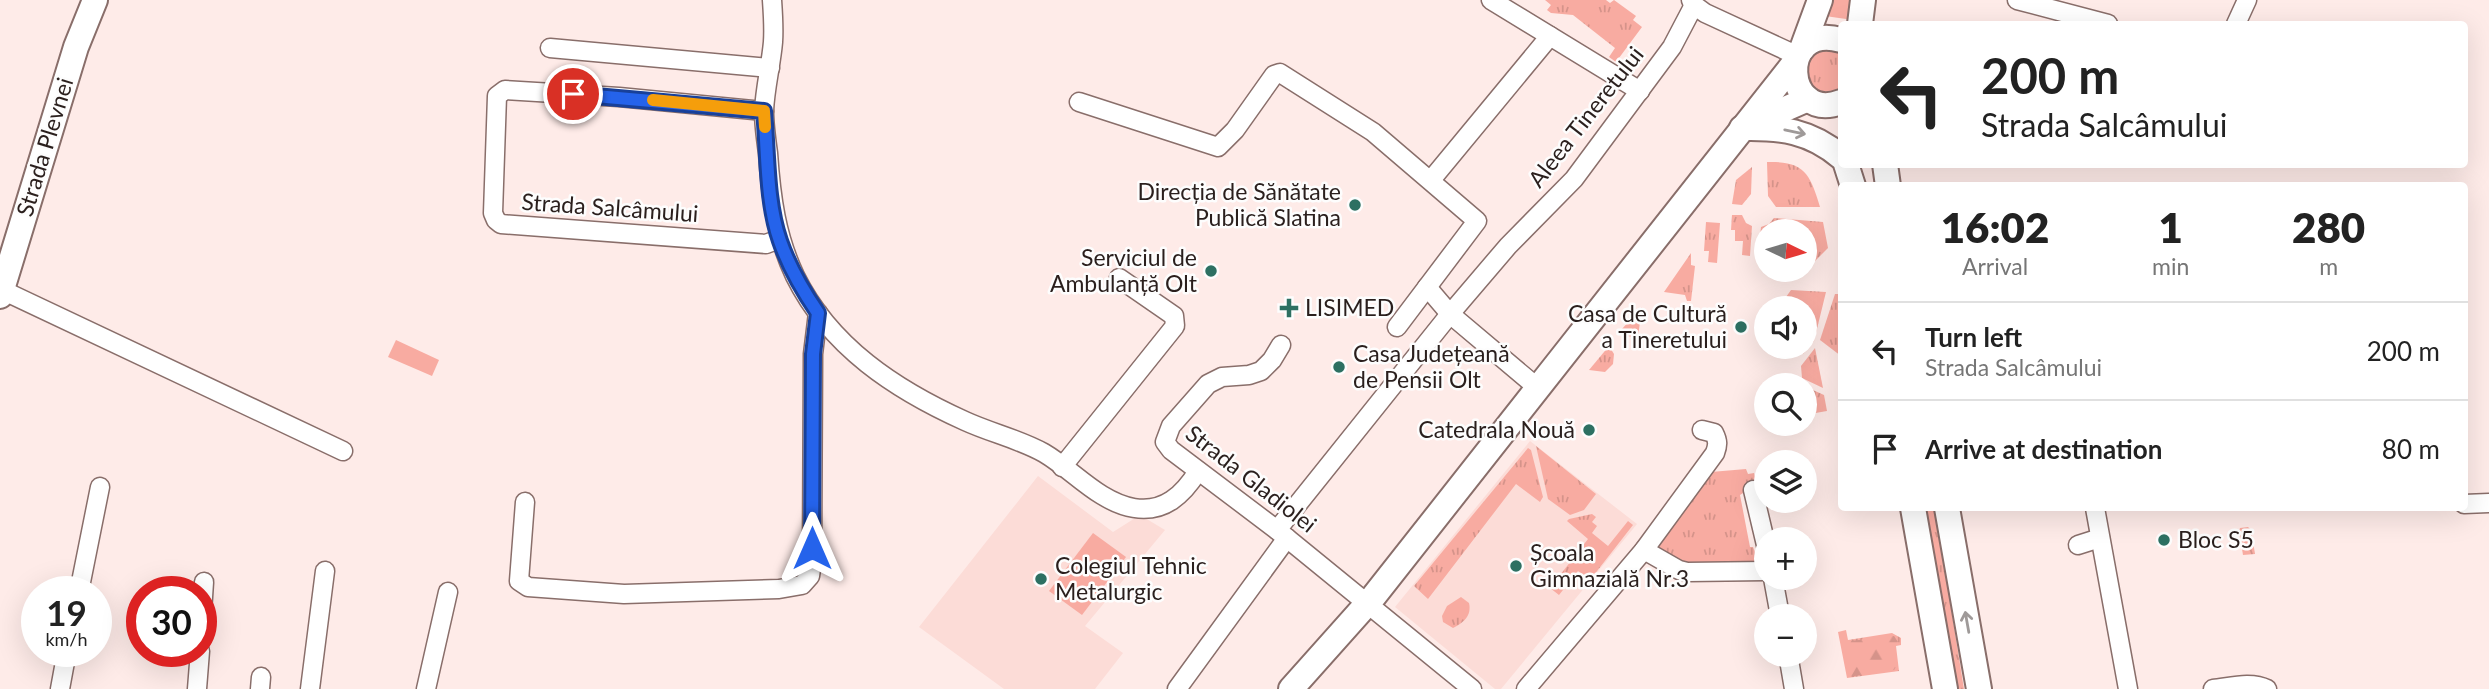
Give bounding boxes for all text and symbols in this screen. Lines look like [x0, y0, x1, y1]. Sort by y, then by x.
street label: Aleea Tineretului [1522, 41, 1649, 192]
text: 200 m [1981, 46, 2119, 104]
icon: left [1866, 49, 1957, 140]
pin [543, 64, 603, 124]
street label: Strada Plevnei [10, 74, 78, 219]
icon: arrive [554, 75, 592, 113]
text: Strada Salcâmului [1981, 105, 2227, 144]
one-way arrow [1783, 125, 1806, 139]
place label: Direcția de Sănătate Publică Slatina [1137, 177, 1341, 231]
street label: Strada Salcâmului [521, 187, 699, 227]
marker: Direcția de Sănătate Publică Slatina [1347, 197, 1363, 213]
text: 16:02 [1941, 202, 2049, 252]
text: 1 [2159, 202, 2183, 252]
text: 280 [2292, 202, 2365, 252]
north arrow [1754, 219, 1816, 282]
map controls [1754, 219, 1817, 667]
place label: Serviciul de Ambulanță Olt [1050, 243, 1198, 297]
text: Arrival [1962, 252, 2028, 280]
text: min [2152, 252, 2189, 280]
text: m [2319, 252, 2338, 280]
marker: Serviciul de Ambulanță Olt [1203, 263, 1219, 279]
place label: LISIMED [1305, 293, 1394, 321]
button: sound [1754, 296, 1817, 359]
marker: LISIMED [1279, 298, 1299, 318]
place label: Casa de Cultură a Tineretului [1568, 299, 1727, 353]
marker: Casa de Cultură a Tineretului [1733, 319, 1749, 335]
text: Turn left [1925, 321, 2022, 353]
icon: left [1866, 332, 1904, 370]
text: 200 m [2367, 335, 2440, 367]
place label: Casa Județeană de Pensii Olt [1353, 339, 1510, 393]
text: Strada Salcâmului [1925, 353, 2102, 381]
marker: Casa Județeană de Pensii Olt [1331, 359, 1347, 375]
button: search [1754, 373, 1817, 436]
place label: Catedrala Nouă [1418, 415, 1575, 443]
street label: Strada Gladiolei [1181, 419, 1323, 538]
marker: Catedrala Nouă [1581, 422, 1597, 438]
icon: arrive [1866, 430, 1904, 468]
text: Arrive at destination [1925, 433, 2162, 465]
text: 80 m [2382, 433, 2440, 465]
button: layers [1754, 450, 1817, 513]
position arrow [775, 511, 849, 585]
place label: Bloc S5 [2178, 525, 2254, 553]
button: + [1754, 527, 1817, 590]
marker: Bloc S5 [2156, 532, 2172, 548]
place label: Școala Gimnazială Nr.3 [1530, 538, 1689, 592]
place label: Colegiul Tehnic Metalurgic [1055, 551, 1207, 605]
marker: Școala Gimnazială Nr.3 [1508, 558, 1524, 574]
marker: Colegiul Tehnic Metalurgic [1033, 571, 1049, 587]
speed limit sign: 30 [126, 576, 217, 667]
text: 19 [46, 591, 87, 633]
button: − [1754, 604, 1817, 667]
one-way arrow [1960, 611, 1973, 634]
text: km/h [45, 628, 88, 650]

